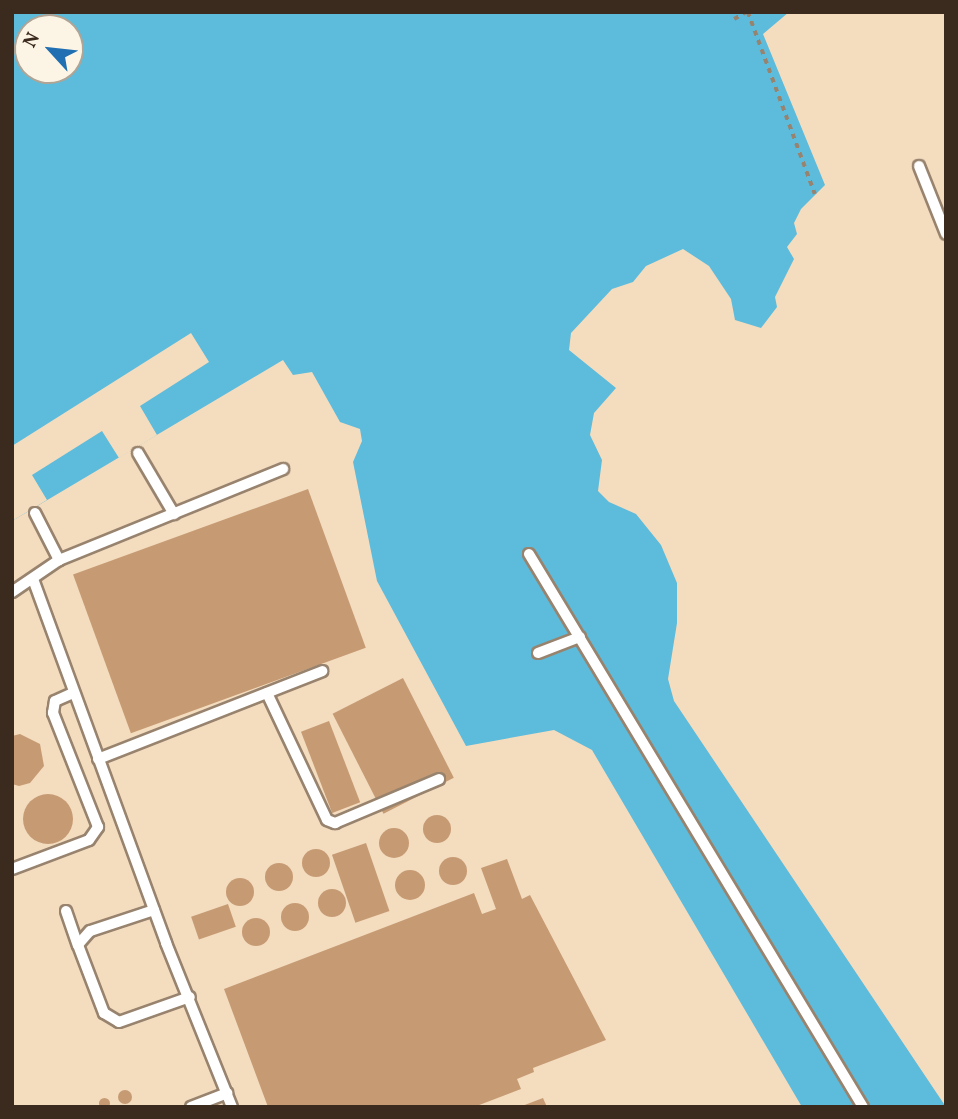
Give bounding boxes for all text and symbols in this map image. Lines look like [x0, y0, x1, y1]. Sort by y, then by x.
north arrow [14, 14, 84, 84]
text: N [17, 28, 47, 52]

